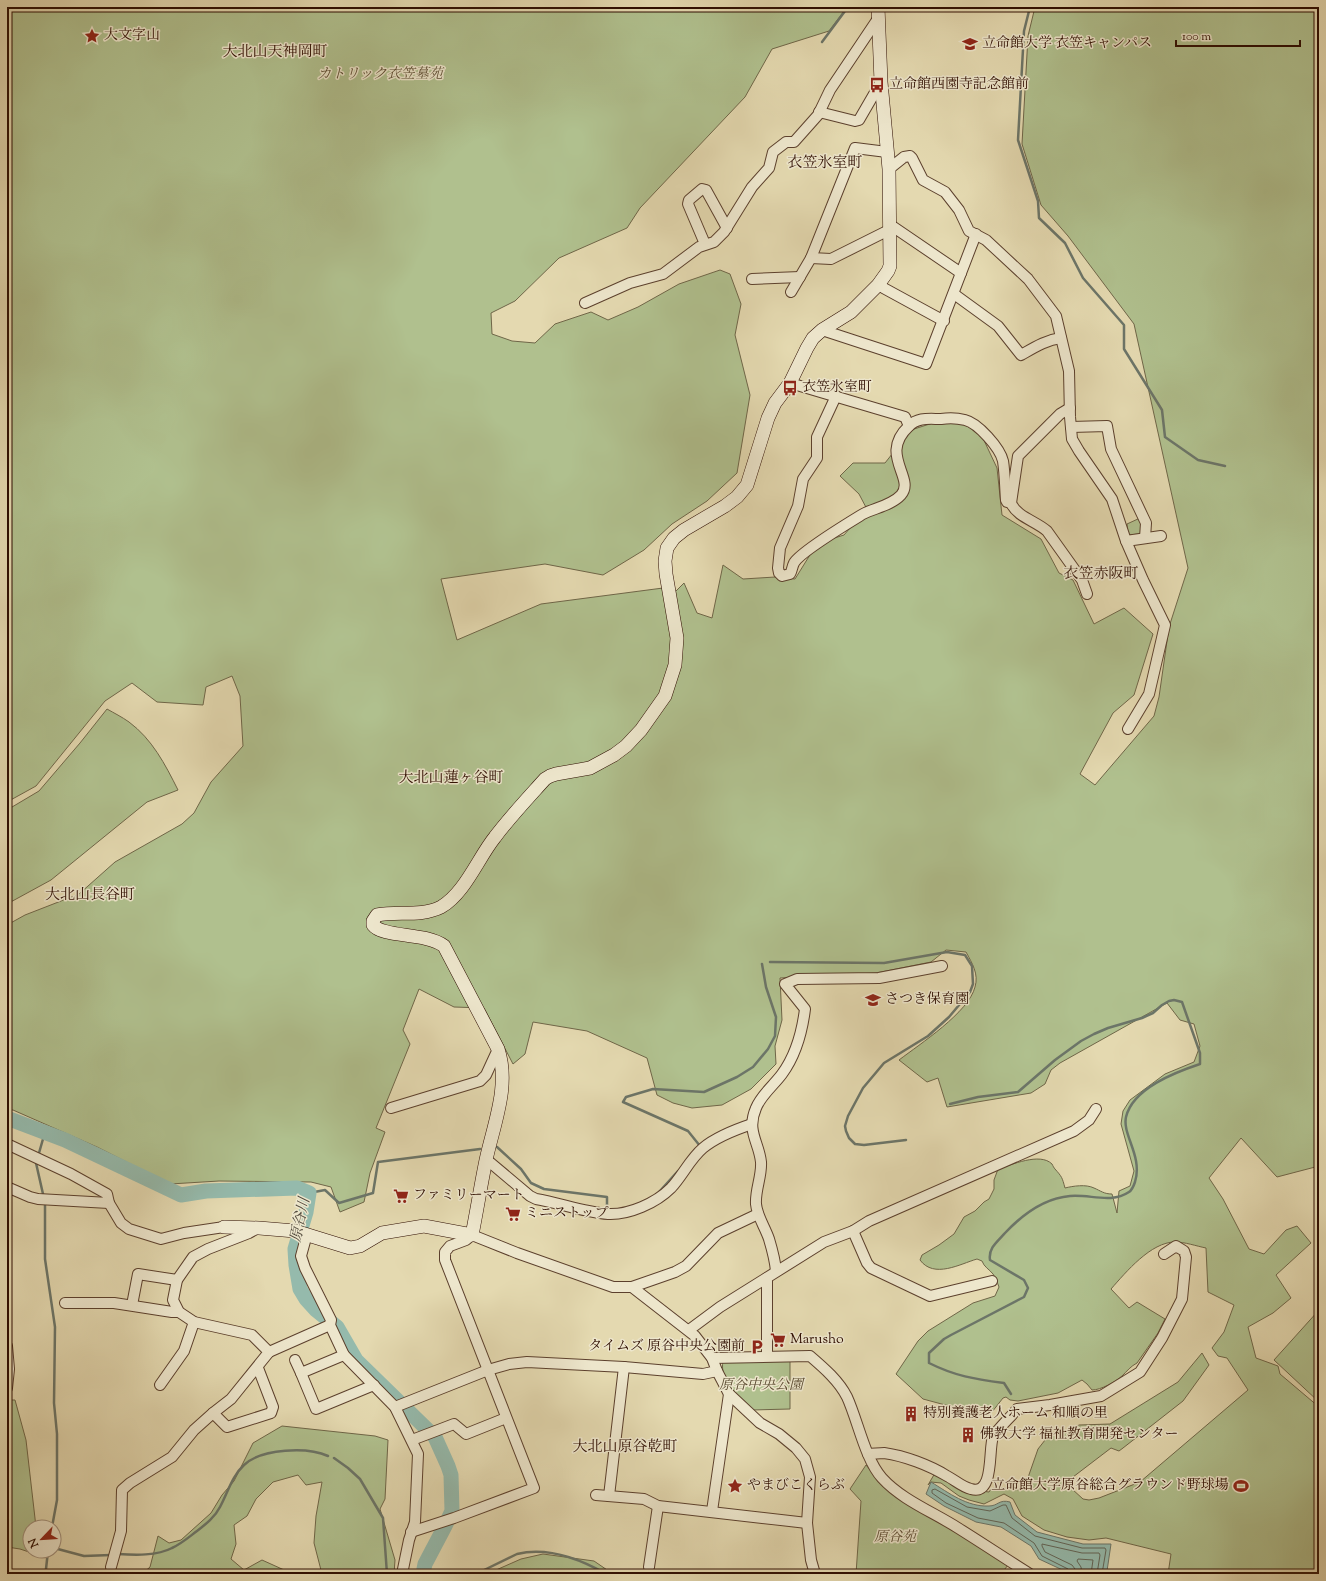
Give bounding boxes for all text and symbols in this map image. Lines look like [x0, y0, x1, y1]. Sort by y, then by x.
scale bar [1176, 22, 1300, 48]
place label: 大文字山 [104, 26, 160, 46]
place icon: 大文字山 [83, 27, 101, 45]
text: 100 m [1182, 28, 1211, 46]
place label: 立命館大学 衣笠キャンパス [982, 34, 1152, 54]
school or university icon: 立命館大学 衣笠キャンパス [961, 35, 979, 53]
district label: 大北山天神岡町 [222, 42, 328, 63]
park label: カトリック衣笠墓苑 [317, 65, 445, 85]
place label: 立命館西園寺記念館前 [889, 75, 1029, 95]
bus stop icon: 立命館西園寺記念館前 [868, 76, 886, 94]
district label: 衣笠氷室町 [787, 153, 863, 174]
place label: 衣笠氷室町 [802, 378, 872, 398]
bus stop icon: 衣笠氷室町 [781, 379, 799, 397]
district label: 衣笠赤阪町 [1063, 564, 1139, 585]
district label: 大北山蓮ヶ谷町 [398, 768, 504, 789]
district label: 大北山長谷町 [45, 885, 135, 906]
place label: さつき保育園 [885, 990, 969, 1010]
school or university icon: さつき保育園 [864, 991, 882, 1009]
place label: ファミリーマート [413, 1186, 525, 1206]
supermarket icon: ファミリーマート [392, 1187, 410, 1205]
water label: 原谷川 [286, 1194, 316, 1244]
place label: ミニストップ [525, 1204, 609, 1224]
supermarket icon: ミニストップ [504, 1205, 522, 1223]
place label: Marusho [790, 1330, 844, 1350]
supermarket icon: Marusho [769, 1331, 787, 1349]
place label: タイムズ 原谷中央公園前 [588, 1337, 745, 1357]
parking icon: タイムズ 原谷中央公園前 [748, 1338, 766, 1356]
park label: 原谷中央公園 [719, 1376, 805, 1396]
place label: 特別養護老人ホーム 和順の里 [923, 1404, 1108, 1424]
building icon: 特別養護老人ホーム 和順の里 [902, 1405, 920, 1423]
place label: 佛教大学 福祉教育開発センター [980, 1425, 1178, 1445]
building icon: 佛教大学 福祉教育開発センター [959, 1426, 977, 1444]
district label: 大北山原谷乾町 [572, 1437, 678, 1458]
place label: やまびこくらぶ [747, 1476, 845, 1496]
place label: 立命館大学原谷総合グラウンド野球場 [991, 1476, 1229, 1496]
place icon: やまびこくらぶ [726, 1477, 744, 1495]
sports icon: 立命館大学原谷総合グラウンド野球場 [1232, 1477, 1250, 1495]
north arrow [22, 1519, 62, 1559]
park label: 原谷苑 [874, 1528, 918, 1548]
text: N [25, 1535, 43, 1551]

